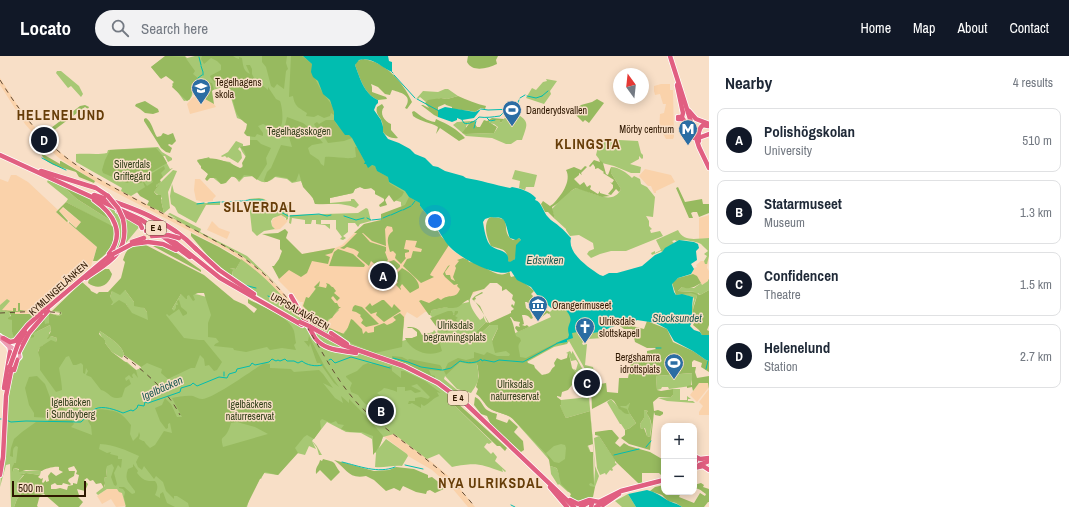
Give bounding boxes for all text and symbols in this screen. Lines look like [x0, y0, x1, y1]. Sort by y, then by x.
search box [95, 10, 375, 46]
text: Locato [20, 15, 71, 41]
icon: search [109, 17, 131, 39]
text: Search here [141, 18, 208, 39]
text: Home [860, 19, 891, 37]
text: Map [913, 19, 935, 37]
text: About [957, 19, 987, 37]
text: Contact [1009, 19, 1049, 37]
north arrow [613, 68, 649, 104]
text: Nearby [725, 71, 772, 94]
text: 4 results [1013, 74, 1053, 91]
place label: Tegelhagens skola [215, 76, 262, 101]
school or university icon: Tegelhagens skola [190, 77, 212, 105]
sports icon: Danderydsvallen [501, 99, 523, 127]
place label: Danderydsvallen [526, 104, 587, 117]
district label: HELENELUND [17, 106, 105, 124]
metro station icon: Mörby centrum [677, 118, 699, 146]
text: Polishögskolan [764, 121, 855, 142]
place label: Mörby centrum [619, 123, 674, 136]
pin: D [31, 125, 57, 155]
park label: Tegelhagsskogen [267, 125, 331, 138]
text: A [735, 132, 743, 149]
text: 510 m [1022, 132, 1052, 149]
district label: KLINGSTA [555, 135, 621, 153]
text: University [764, 142, 812, 159]
park label: Silverdals Griftegård [114, 158, 150, 183]
text: Statarmuseet [764, 193, 842, 214]
district label: SILVERDAL [223, 198, 297, 216]
text: B [735, 204, 743, 221]
text: 1.3 km [1020, 204, 1052, 221]
your location [425, 211, 445, 231]
text: Museum [764, 214, 805, 231]
road number: E 4 [146, 221, 166, 235]
water label: Edsviken [526, 253, 564, 267]
street label: KYMLINGELÄNKEN [26, 258, 91, 318]
pin: A [370, 261, 396, 291]
text: Confidencen [764, 265, 839, 286]
text: C [735, 276, 743, 293]
text: 1.5 km [1020, 276, 1052, 293]
text: Theatre [764, 286, 801, 303]
street label: UPPSALAVÄGEN [268, 290, 332, 333]
museum icon: Orangerimuseet [527, 294, 549, 322]
place label: Orangerimuseet [552, 299, 612, 312]
water label: Stocksundet [652, 311, 702, 325]
place label: Ulriksdals slottskapell [599, 315, 640, 340]
church icon: Ulriksdals slottskapell [574, 316, 596, 344]
park label: Ulriksdals begravningsplats [424, 319, 486, 344]
text: Helenelund [764, 337, 830, 358]
text: D [735, 348, 743, 365]
text: 2.7 km [1020, 348, 1052, 365]
place label: Bergshamra idrottsplats [615, 351, 660, 376]
sports icon: Bergshamra idrottsplats [663, 352, 685, 380]
text: Station [764, 358, 798, 375]
pin: C [574, 368, 600, 398]
water label: Igelbäcken [139, 373, 185, 403]
park label: Ulriksdals naturreservat [491, 378, 540, 403]
road number: E 4 [448, 391, 468, 405]
park label: Igelbäcken i Sundbyberg [47, 396, 96, 421]
pin: B [368, 396, 394, 426]
park label: Igelbäckens naturreservat [226, 398, 275, 423]
map controls [661, 423, 697, 495]
button: + [661, 423, 697, 459]
button: − [661, 459, 697, 495]
district label: NYA ULRIKSDAL [438, 474, 544, 492]
scale bar [12, 479, 86, 498]
text: 500 m [18, 481, 43, 495]

